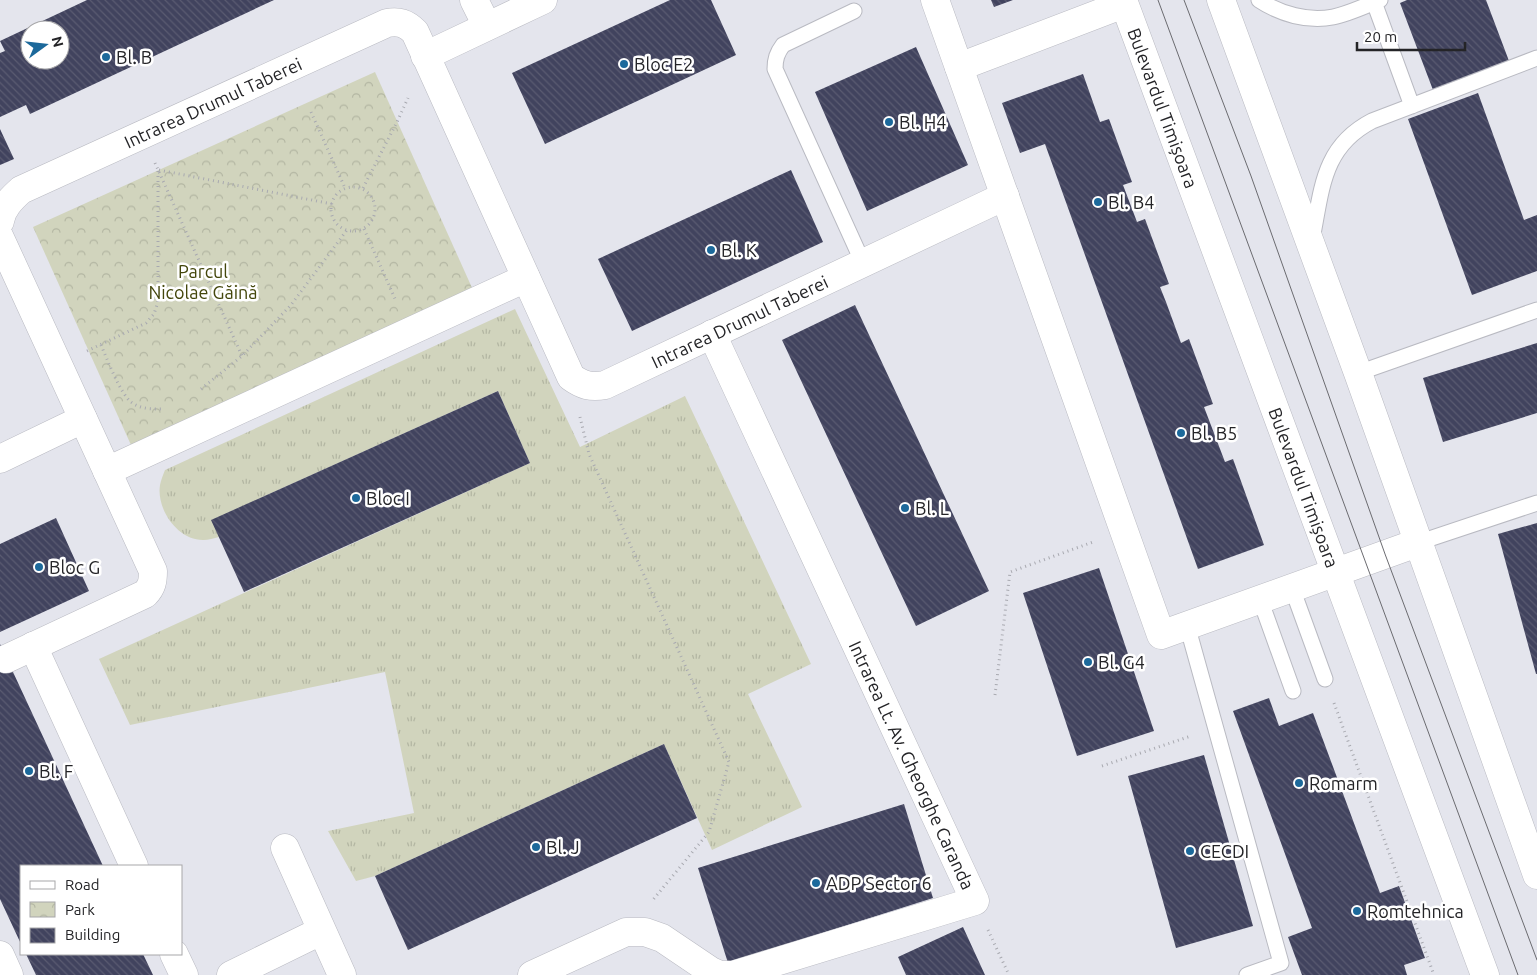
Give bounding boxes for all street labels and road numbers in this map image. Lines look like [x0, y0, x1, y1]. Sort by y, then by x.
street label: Bulevardul Timișoara [1124, 25, 1202, 191]
street label: Intrarea Drumul Taberei [121, 53, 305, 152]
street label: Intrarea Drumul Taberei [648, 271, 831, 372]
street label: Bulevardul Timișoara [1265, 405, 1343, 570]
street label: Intrarea Lt. Av. Gheorghe Caranda [845, 638, 979, 892]

